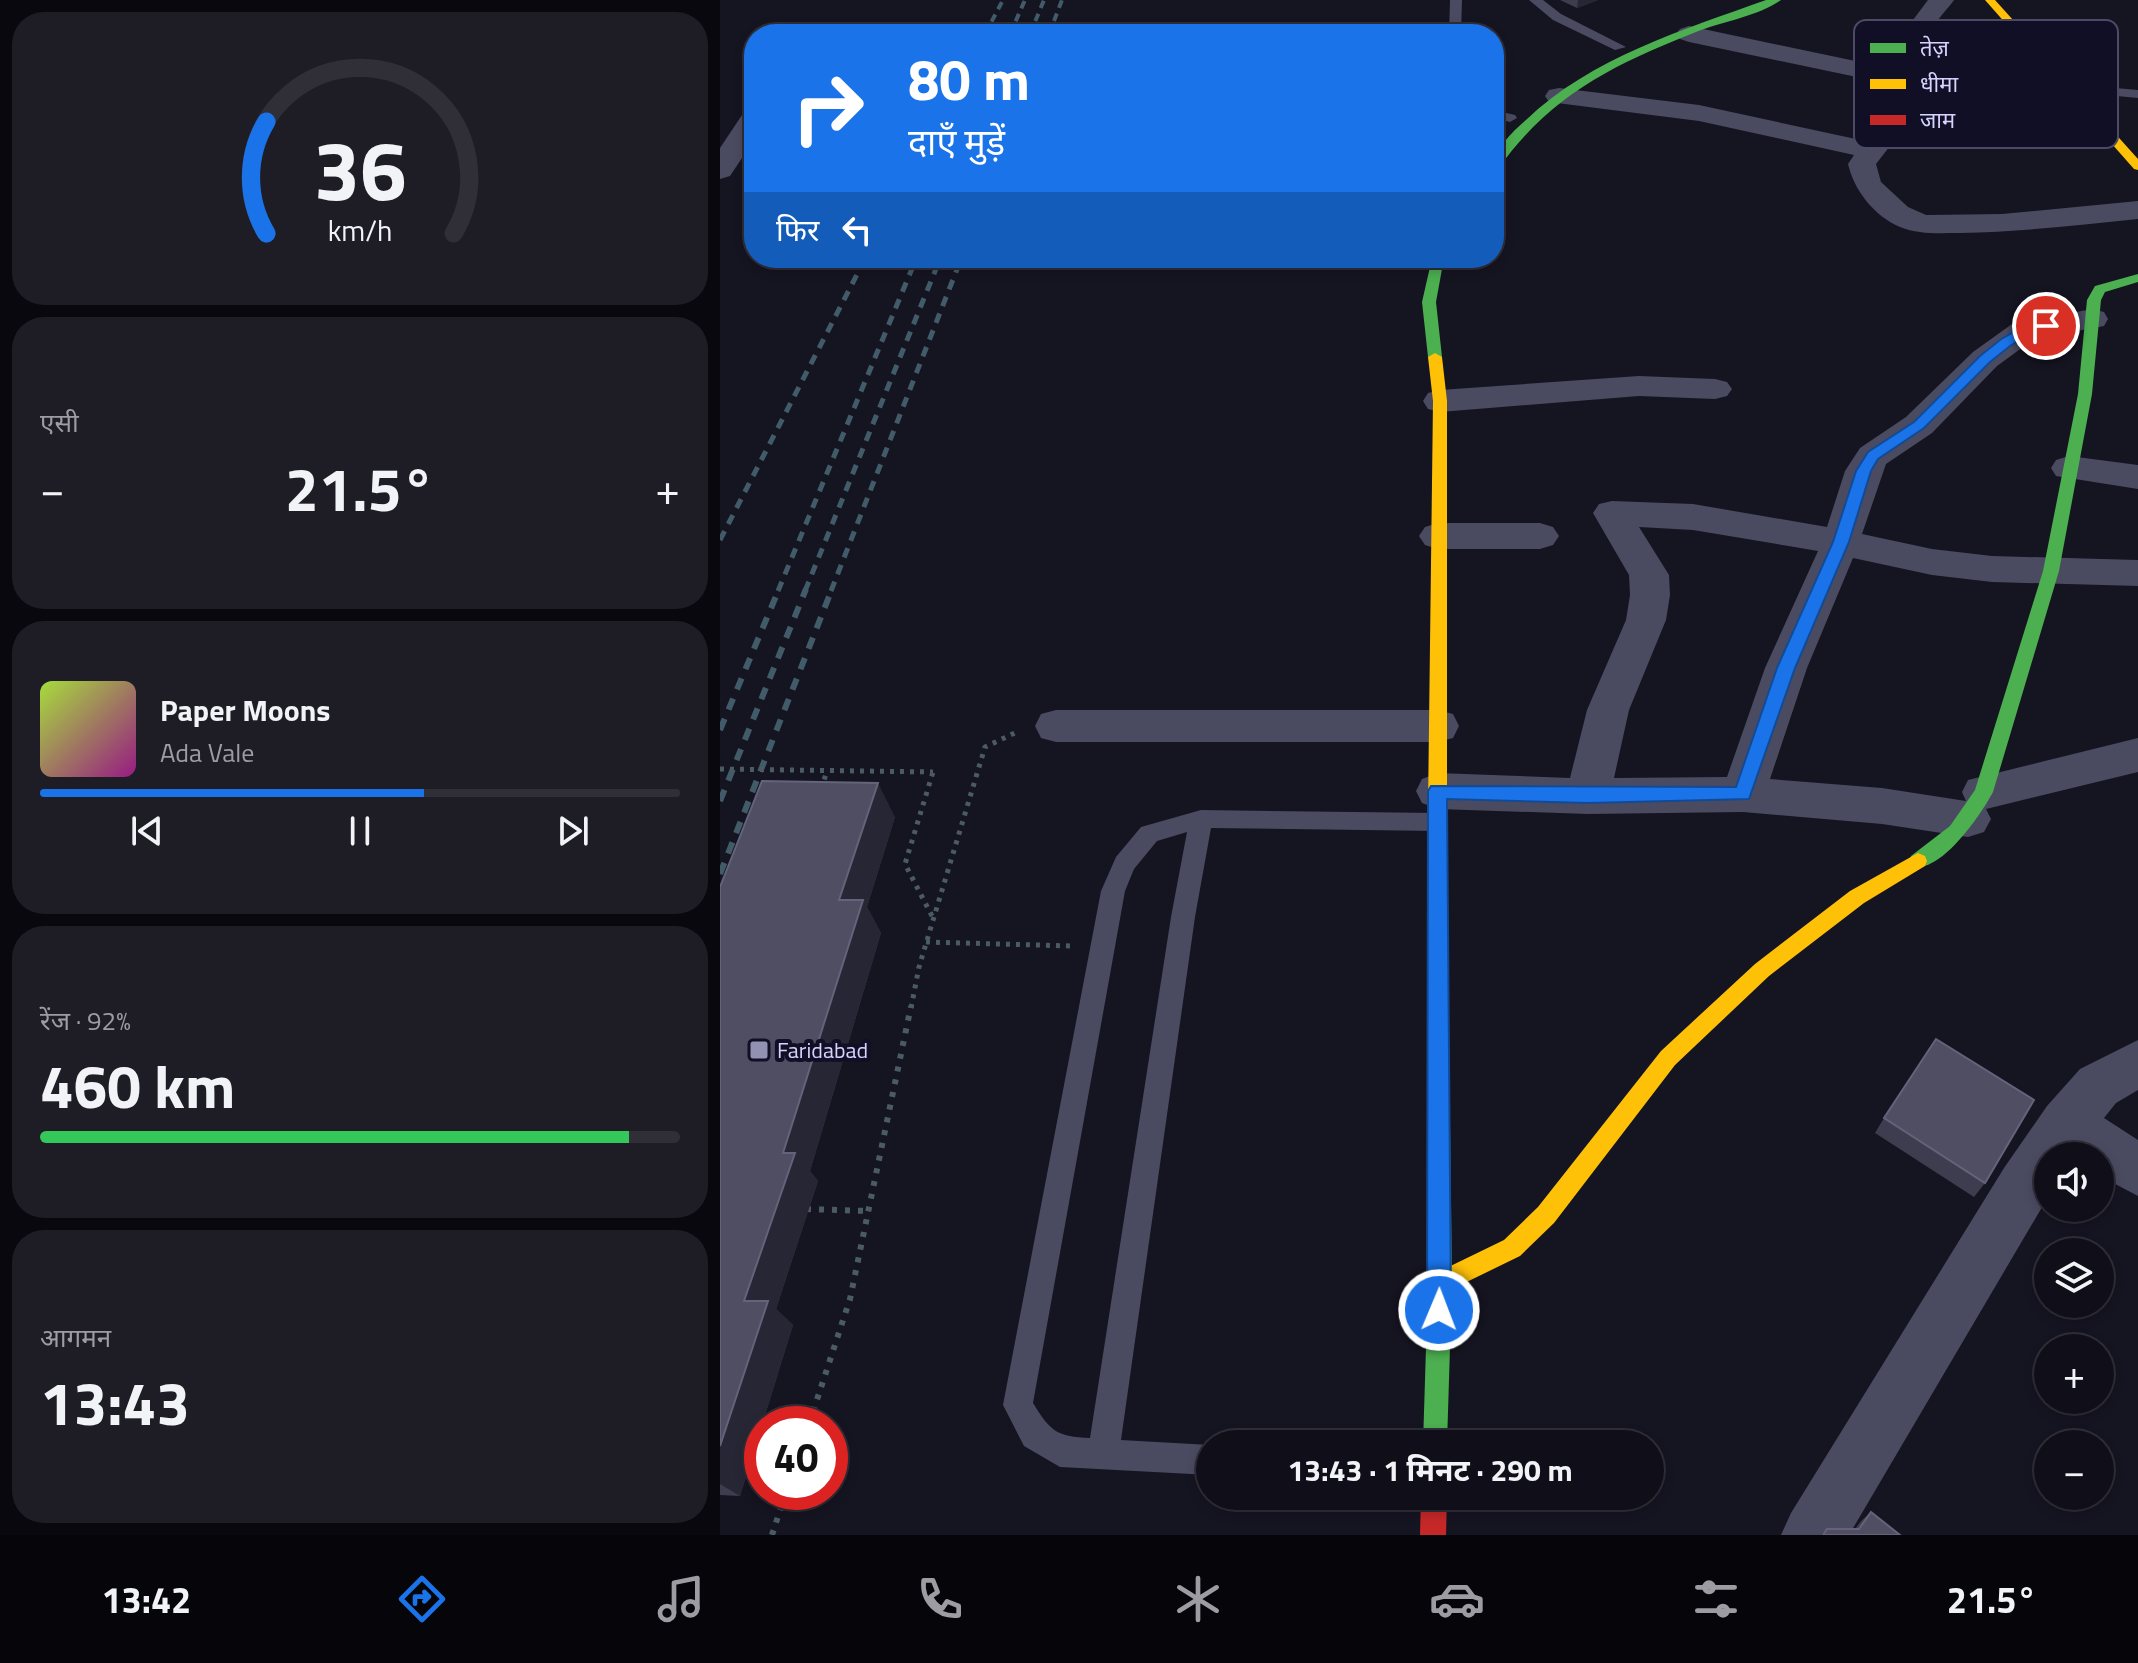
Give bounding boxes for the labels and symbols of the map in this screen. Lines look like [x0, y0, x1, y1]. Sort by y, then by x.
legend [1854, 20, 2118, 148]
text: तेज़ [1920, 31, 1950, 65]
text: धीमा [1920, 67, 1958, 101]
text: जाम [1920, 103, 1956, 137]
pin [2012, 292, 2080, 360]
place label: Faridabad [777, 1033, 868, 1067]
marker: Faridabad [748, 1039, 770, 1061]
position arrow [1397, 1268, 1481, 1352]
speed limit sign: 40 [744, 1406, 848, 1510]

